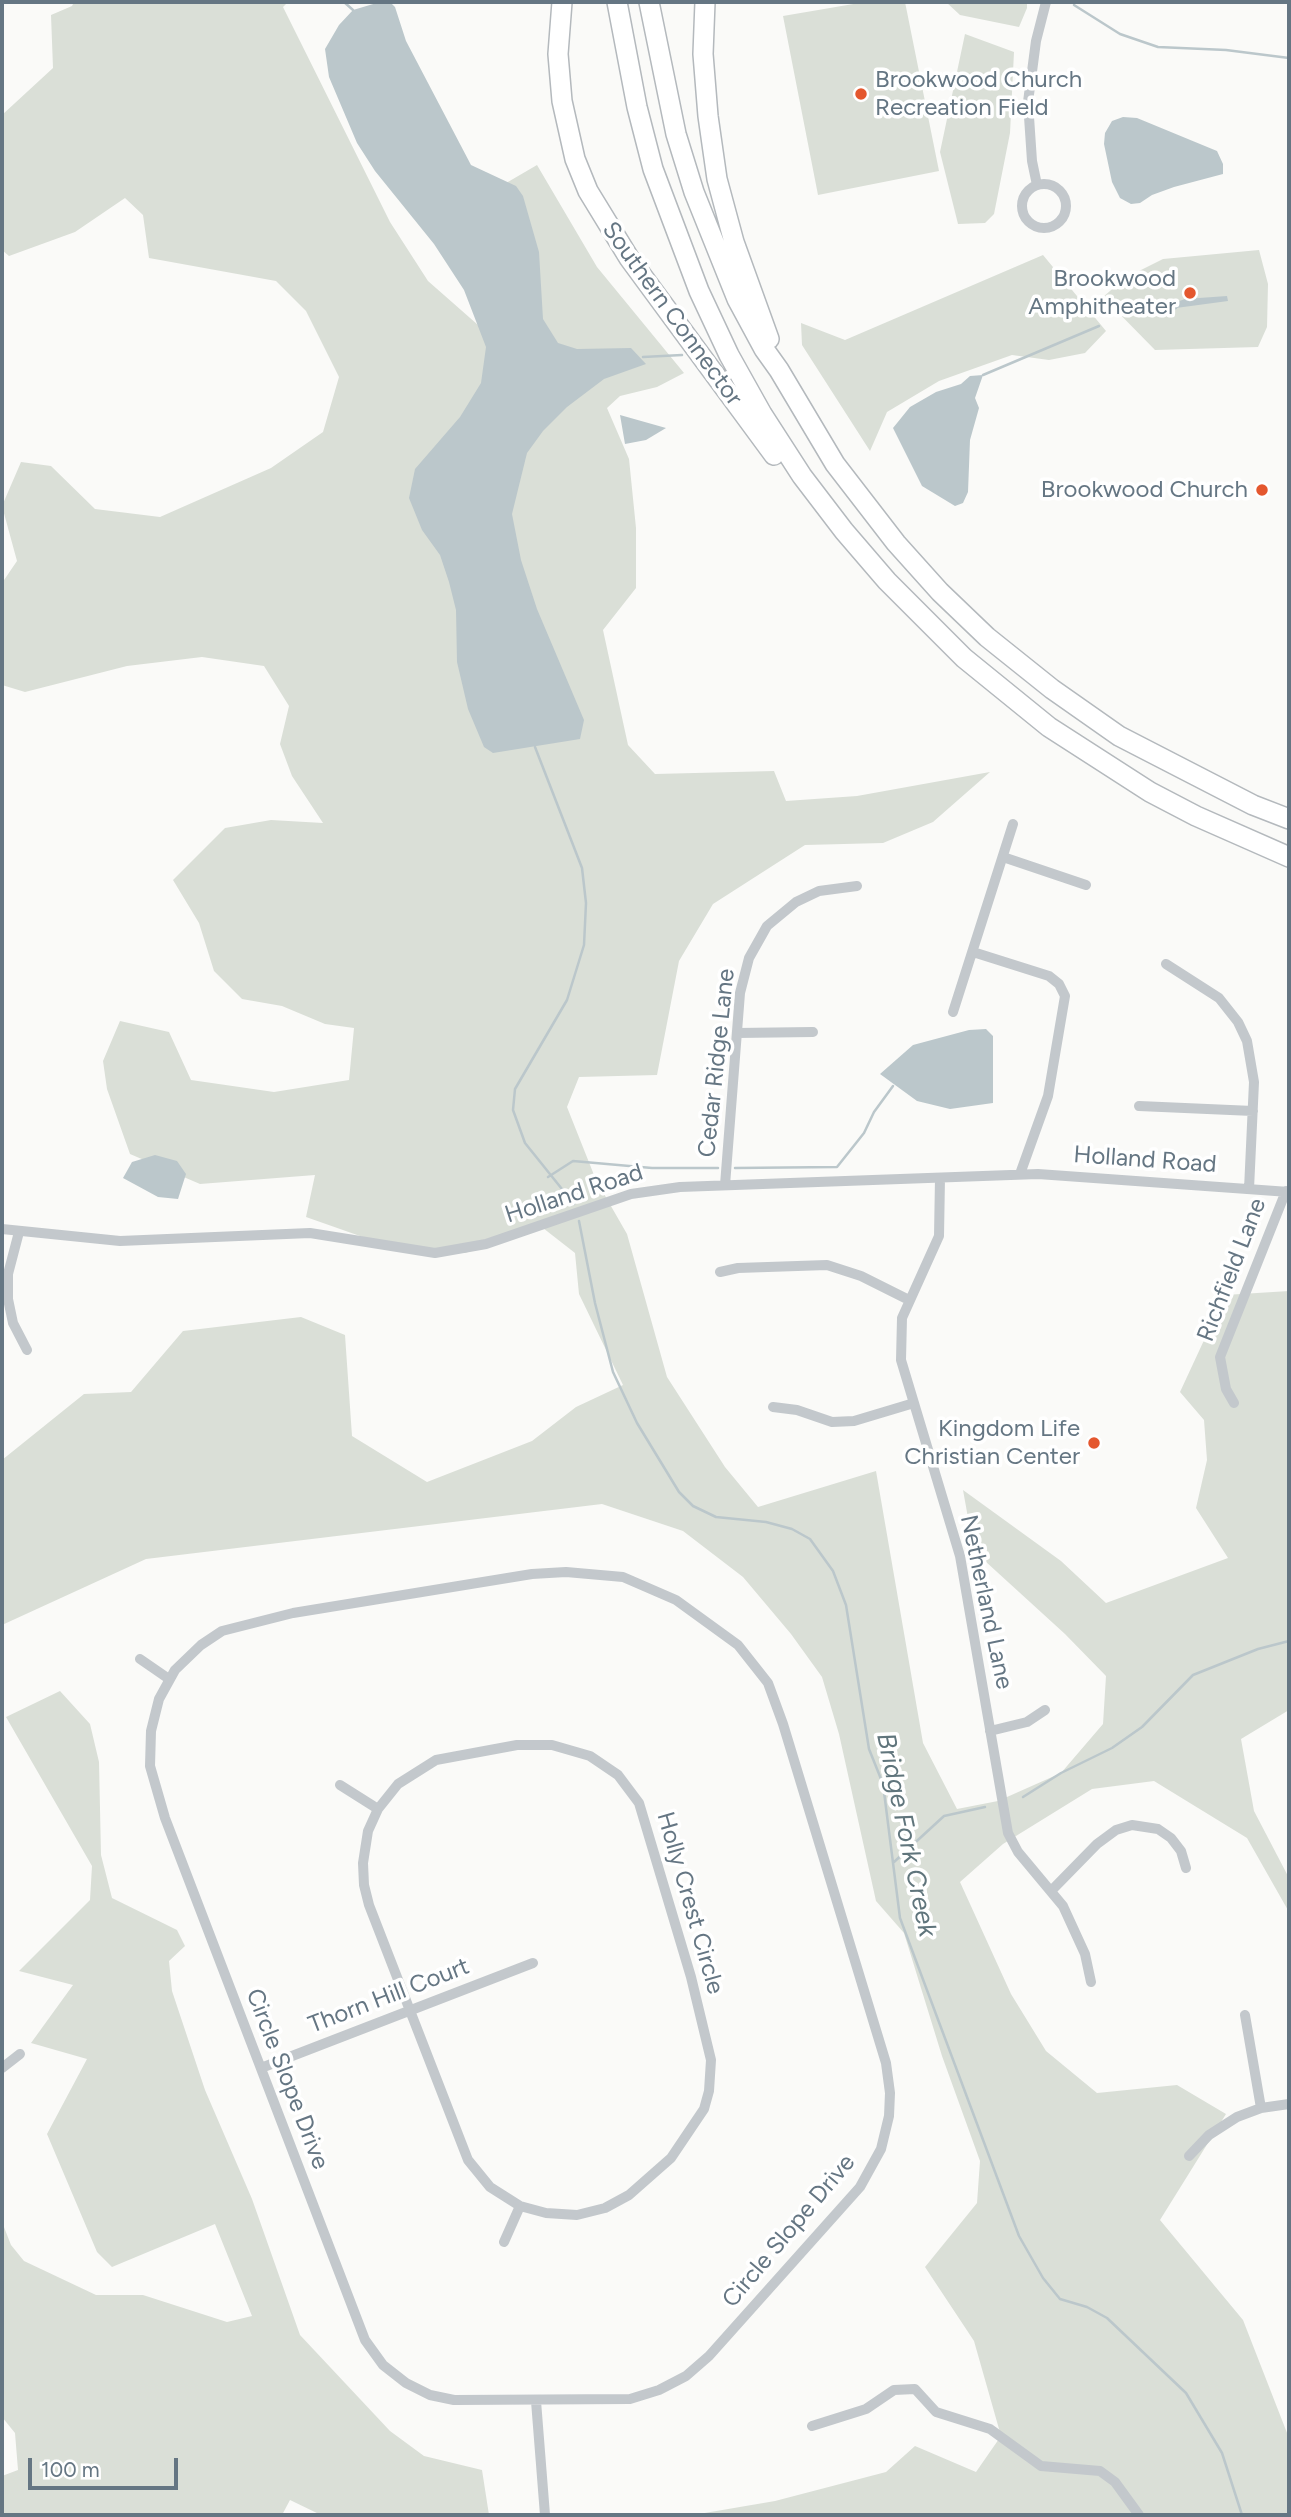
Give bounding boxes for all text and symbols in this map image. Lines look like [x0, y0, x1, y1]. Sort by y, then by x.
place label: Brookwood Church Recreation Field [875, 66, 1082, 122]
marker: Brookwood Church Recreation Field [853, 86, 869, 102]
street label: Southern Connector [596, 216, 748, 412]
place label: Brookwood Amphitheater [1028, 265, 1176, 321]
marker: Brookwood Amphitheater [1182, 285, 1198, 301]
place label: Brookwood Church [1041, 476, 1248, 504]
marker: Brookwood Church [1254, 482, 1270, 498]
street label: Cedar Ridge Lane [693, 967, 741, 1159]
street label: Holland Road [1072, 1141, 1218, 1179]
street label: Holland Road [501, 1158, 647, 1230]
street label: Richfield Lane [1192, 1194, 1272, 1346]
place label: Kingdom Life Christian Center [904, 1415, 1080, 1471]
marker: Kingdom Life Christian Center [1086, 1435, 1102, 1451]
street label: Netherland Lane [953, 1512, 1019, 1692]
water label: Bridge Fork Creek [869, 1730, 943, 1940]
street label: Holly Crest Circle [650, 1809, 730, 1997]
street label: Thorn Hill Court [305, 1952, 473, 2040]
street label: Circle Slope Drive [239, 1985, 335, 2173]
street label: Circle Slope Drive [717, 2149, 861, 2313]
scale bar [32, 2444, 182, 2488]
text: 100 m [41, 2457, 100, 2482]

